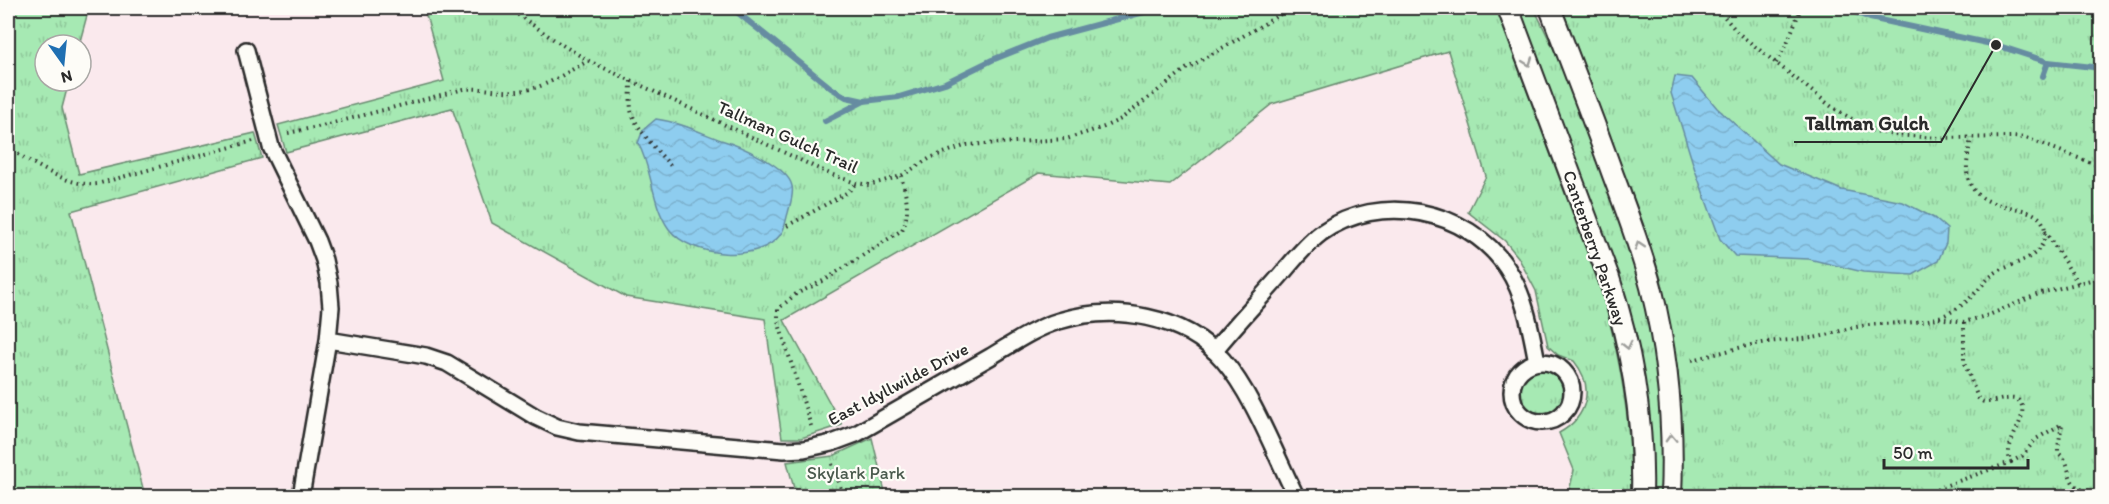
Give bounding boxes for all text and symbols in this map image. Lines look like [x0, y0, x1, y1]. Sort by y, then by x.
north arrow [33, 33, 93, 93]
one-way arrow [1521, 56, 1533, 67]
text: N [59, 66, 74, 88]
street label: Tallman Gulch Trail [714, 96, 862, 178]
callout: Tallman Gulch [1794, 104, 1941, 142]
text: Tallman Gulch [1804, 111, 1929, 135]
street label: Canterberry Parkway [1558, 167, 1632, 329]
one-way arrow [1634, 241, 1647, 252]
street label: East Idyllwilde Drive [824, 338, 972, 430]
one-way arrow [1620, 340, 1633, 350]
scale bar [1884, 432, 2028, 470]
one-way arrow [1665, 434, 1678, 443]
text: 50 m [1893, 442, 1933, 464]
park label: Skylark Park [807, 462, 906, 484]

